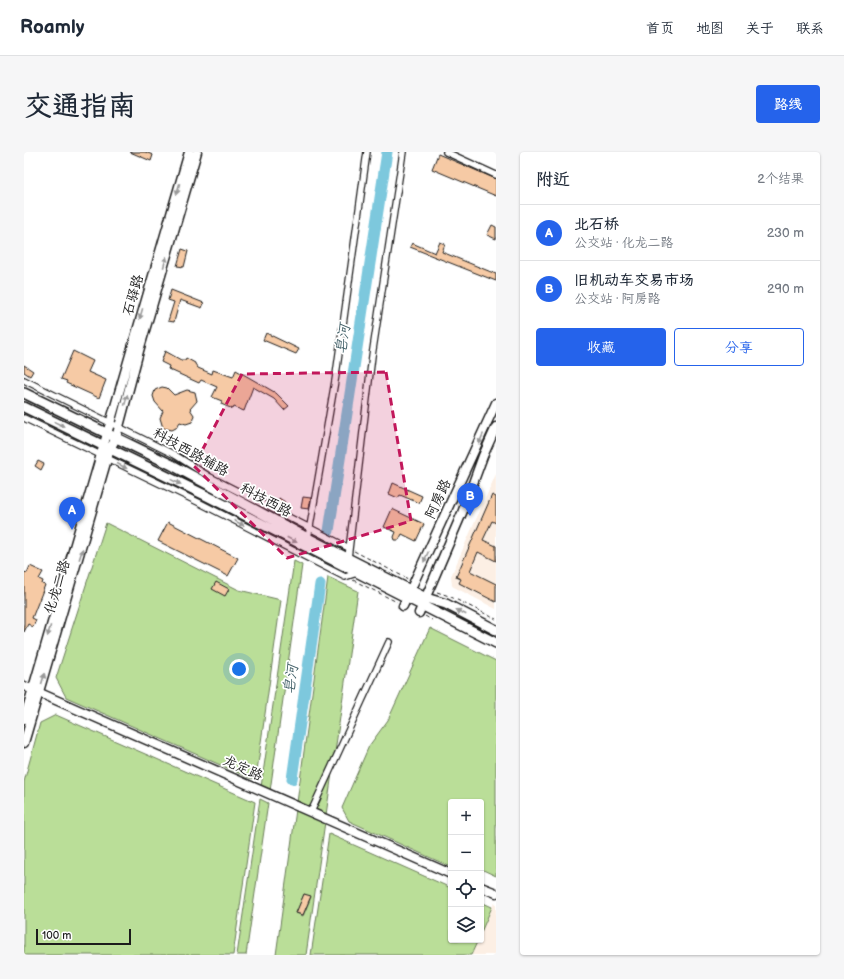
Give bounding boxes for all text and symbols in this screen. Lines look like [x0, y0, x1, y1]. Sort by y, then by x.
text: Roamly [20, 16, 84, 39]
text: 首页 [646, 20, 674, 37]
text: 地图 [696, 20, 724, 37]
text: 关于 [746, 20, 774, 37]
text: 联系 [796, 20, 824, 37]
button: 路线 [756, 85, 820, 123]
text: 交通指南 [24, 90, 136, 123]
text: 附近 [536, 170, 570, 190]
text: 2个结果 [757, 171, 804, 187]
one-way arrow [175, 184, 181, 196]
text: 北石桥 [574, 215, 619, 234]
text: A [545, 225, 553, 241]
text: 230 m [767, 225, 804, 241]
text: 公交站 · 化龙二路 [574, 235, 673, 251]
one-way arrow [162, 256, 168, 268]
text: 旧机动车交易市场 [574, 271, 694, 290]
street label: 石驿路 [119, 272, 147, 318]
text: B [544, 281, 554, 297]
text: 290 m [767, 281, 804, 297]
text: 公交站 · 阿房路 [574, 291, 660, 307]
one-way arrow [138, 308, 144, 320]
water label: 皂河 [331, 320, 355, 355]
button: 收藏 [536, 328, 666, 366]
button: 分享 [674, 328, 804, 366]
one-way arrow [123, 394, 129, 406]
one-way arrow [53, 421, 65, 428]
street label: 科技西路辅路 [150, 424, 232, 480]
one-way arrow [477, 433, 483, 445]
one-way arrow [116, 463, 128, 469]
street label: 阿房路 [421, 476, 455, 522]
one-way arrow [170, 479, 181, 485]
street label: 科技西路 [237, 479, 295, 521]
pin: B [457, 483, 483, 516]
pin: A [59, 497, 85, 530]
one-way arrow [233, 519, 245, 526]
one-way arrow [286, 537, 298, 543]
one-way arrow [78, 548, 84, 560]
one-way arrow [423, 551, 429, 562]
street label: 化龙二路 [41, 558, 73, 616]
one-way arrow [456, 609, 467, 615]
one-way arrow [46, 625, 52, 637]
your location [229, 659, 249, 679]
water label: 皂河 [280, 660, 303, 695]
one-way arrow [40, 673, 46, 685]
street label: 龙定路 [220, 752, 266, 784]
map controls [448, 799, 484, 943]
button: + [448, 799, 484, 835]
button: − [448, 835, 484, 871]
button: locate [448, 871, 484, 907]
button: layers [448, 907, 484, 943]
scale bar [36, 927, 131, 946]
text: 100 m [42, 929, 71, 942]

